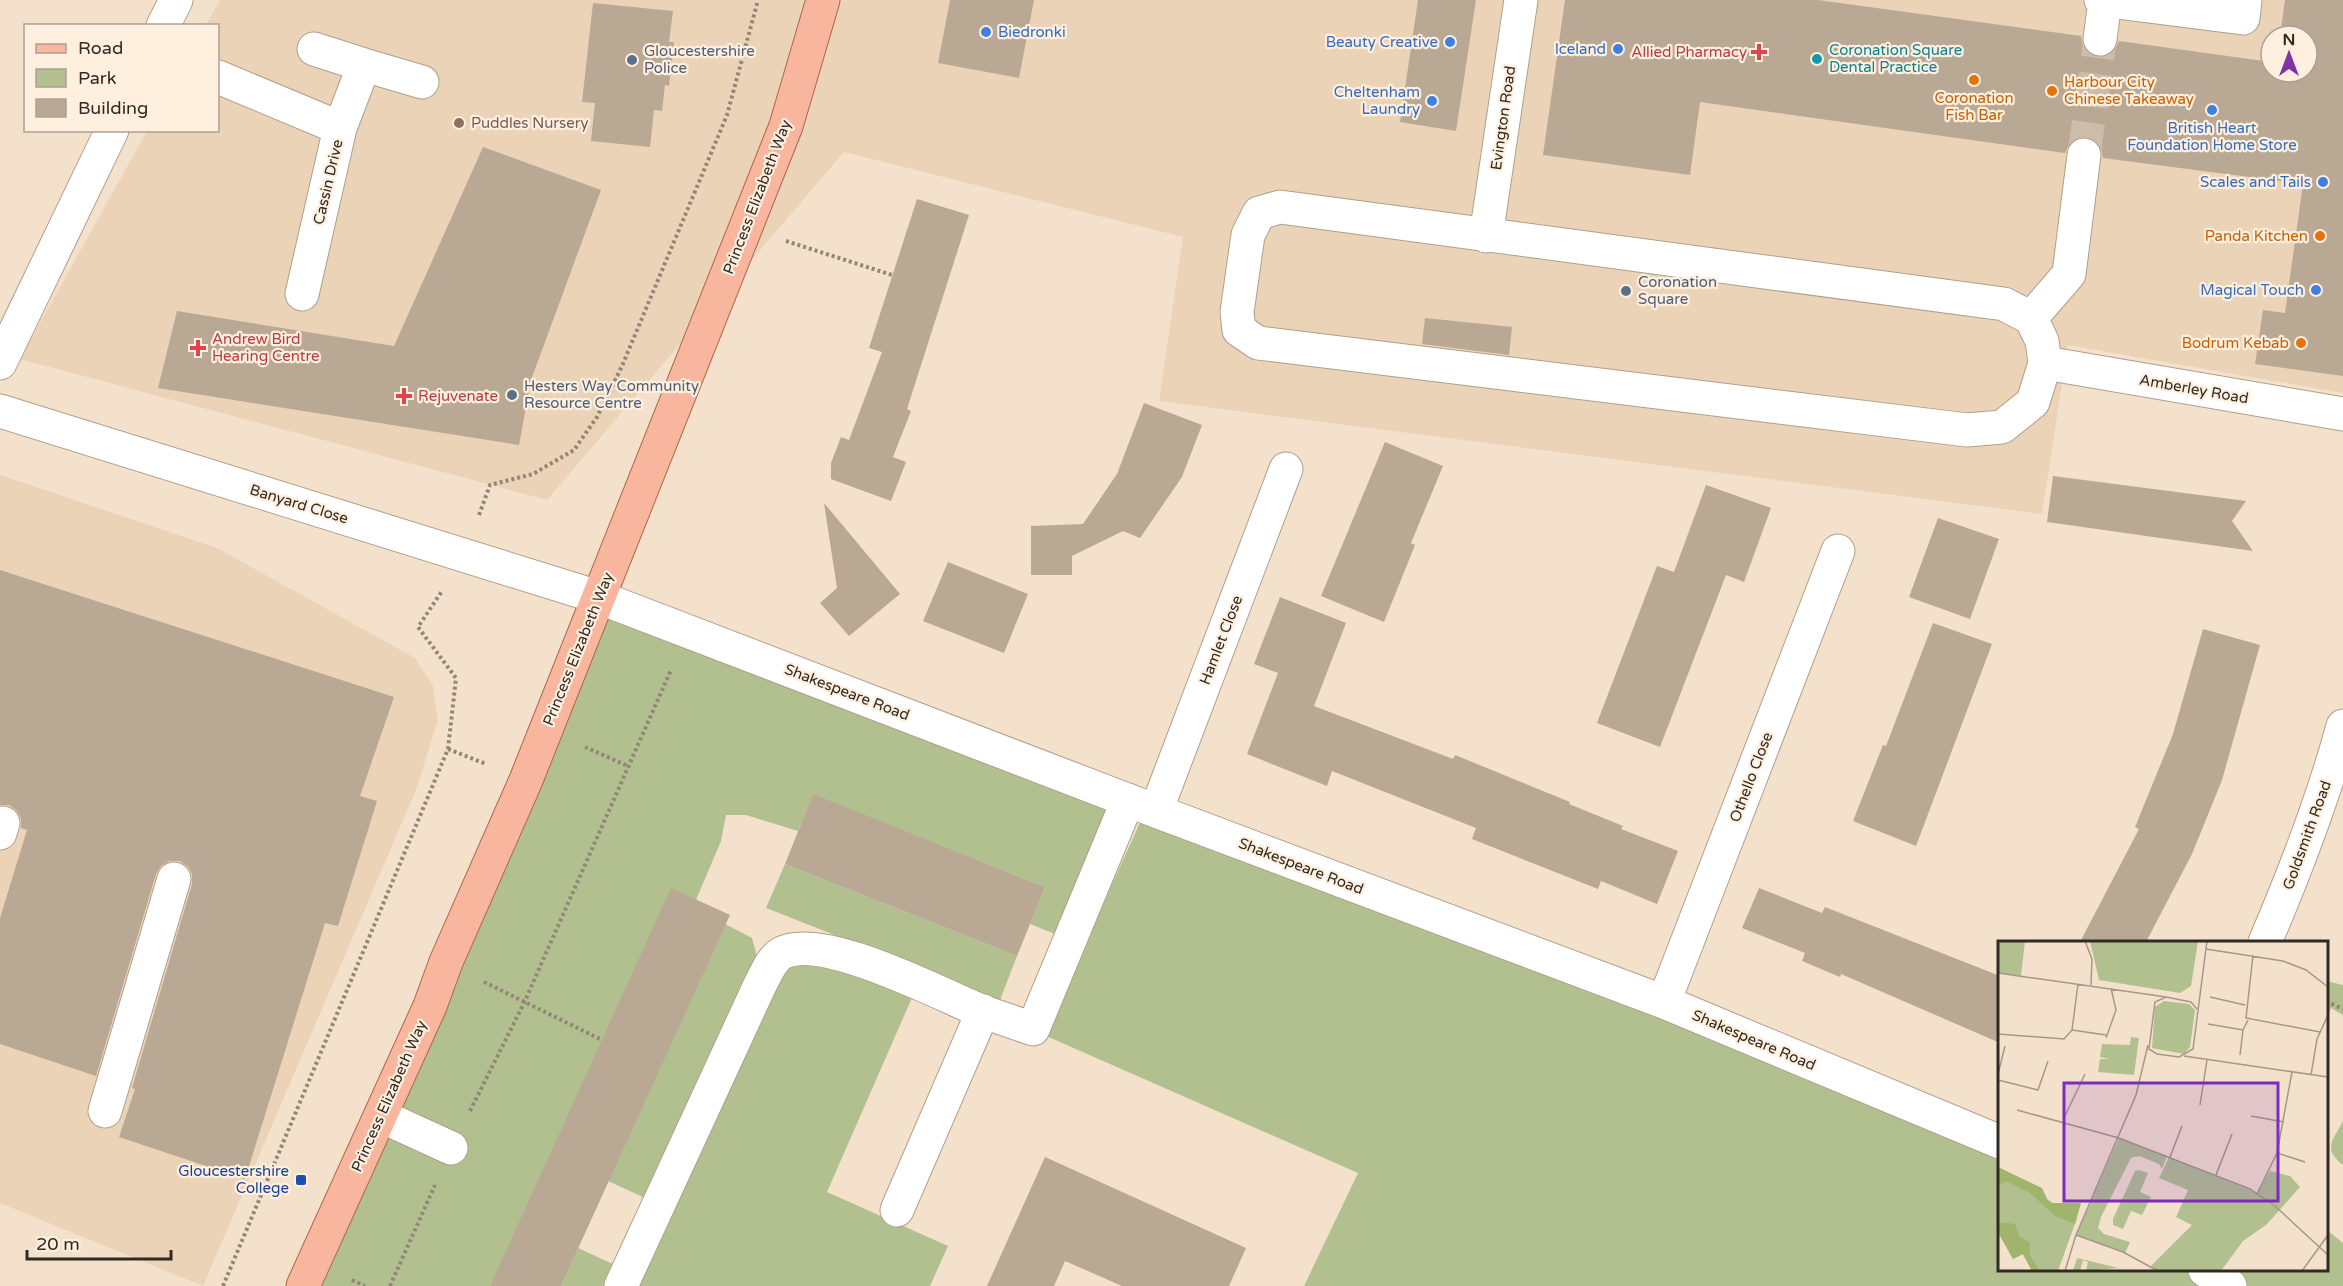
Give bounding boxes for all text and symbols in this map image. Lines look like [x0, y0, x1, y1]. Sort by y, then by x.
place label: Biedronki [998, 23, 1066, 41]
legend [24, 24, 219, 132]
north arrow [2259, 24, 2319, 84]
marker: Biedronki [979, 25, 993, 39]
text: N [2283, 30, 2295, 50]
place label: Beauty Creative [1326, 33, 1438, 51]
marker: Beauty Creative [1443, 35, 1457, 49]
text: Road [78, 37, 123, 59]
place label: Iceland [1555, 40, 1606, 58]
place label: Coronation Square Dental Practice [1829, 41, 1962, 76]
place label: Gloucestershire Police [644, 42, 755, 77]
marker: Iceland [1611, 42, 1625, 56]
place label: Allied Pharmacy [1631, 43, 1747, 61]
marker: Allied Pharmacy [1752, 45, 1766, 59]
marker: Coronation Square Dental Practice [1810, 52, 1824, 66]
marker: Gloucestershire Police [625, 53, 639, 67]
street label: Evington Road [1487, 65, 1519, 171]
text: Park [78, 67, 117, 89]
marker: Coronation Fish Bar [1967, 73, 1981, 87]
place label: Harbour City Chinese Takeaway [2064, 73, 2194, 108]
place label: Cheltenham Laundry [1334, 83, 1420, 118]
marker: Harbour City Chinese Takeaway [2045, 84, 2059, 98]
place label: Coronation Fish Bar [1934, 89, 2014, 124]
marker: Cheltenham Laundry [1425, 94, 1439, 108]
text: Building [78, 97, 148, 119]
marker: British Heart Foundation Home Store [2205, 103, 2219, 117]
place label: Puddles Nursery [471, 114, 589, 132]
marker: Puddles Nursery [452, 116, 466, 130]
street label: Princess Elizabeth Way [719, 117, 795, 277]
place label: British Heart Foundation Home Store [2127, 119, 2297, 154]
street label: Cassin Drive [309, 138, 347, 226]
place label: Scales and Tails [2200, 173, 2311, 191]
marker: Scales and Tails [2316, 175, 2330, 189]
place label: Panda Kitchen [2205, 227, 2308, 245]
marker: Panda Kitchen [2313, 229, 2327, 243]
place label: Coronation Square [1638, 273, 1717, 308]
place label: Magical Touch [2200, 281, 2304, 299]
marker: Magical Touch [2309, 283, 2323, 297]
marker: Coronation Square [1619, 284, 1633, 298]
place label: Andrew Bird Hearing Centre [212, 330, 319, 365]
place label: Bodrum Kebab [2182, 334, 2289, 352]
marker: Bodrum Kebab [2294, 336, 2308, 350]
marker: Andrew Bird Hearing Centre [189, 339, 207, 357]
street label: Amberley Road [2138, 371, 2250, 407]
place label: Hesters Way Community Resource Centre [524, 377, 699, 412]
marker: Rejuvenate [395, 387, 413, 405]
place label: Rejuvenate [418, 387, 498, 405]
marker: Hesters Way Community Resource Centre [505, 388, 519, 402]
street label: Banyard Close [248, 480, 350, 528]
street label: Princess Elizabeth Way [539, 570, 617, 728]
street label: Hamlet Close [1196, 593, 1246, 687]
street label: Shakespeare Road [782, 660, 912, 724]
street label: Othello Close [1726, 729, 1776, 825]
street label: Goldsmith Road [2279, 778, 2335, 892]
street label: Shakespeare Road [1236, 834, 1366, 898]
inset map [1998, 941, 2328, 1271]
street label: Shakespeare Road [1690, 1006, 1818, 1074]
street label: Princess Elizabeth Way [347, 1017, 431, 1175]
place label: Gloucestershire College [178, 1162, 289, 1197]
marker: Gloucestershire College [294, 1173, 308, 1187]
scale bar [27, 1223, 171, 1261]
text: 20 m [36, 1233, 80, 1255]

